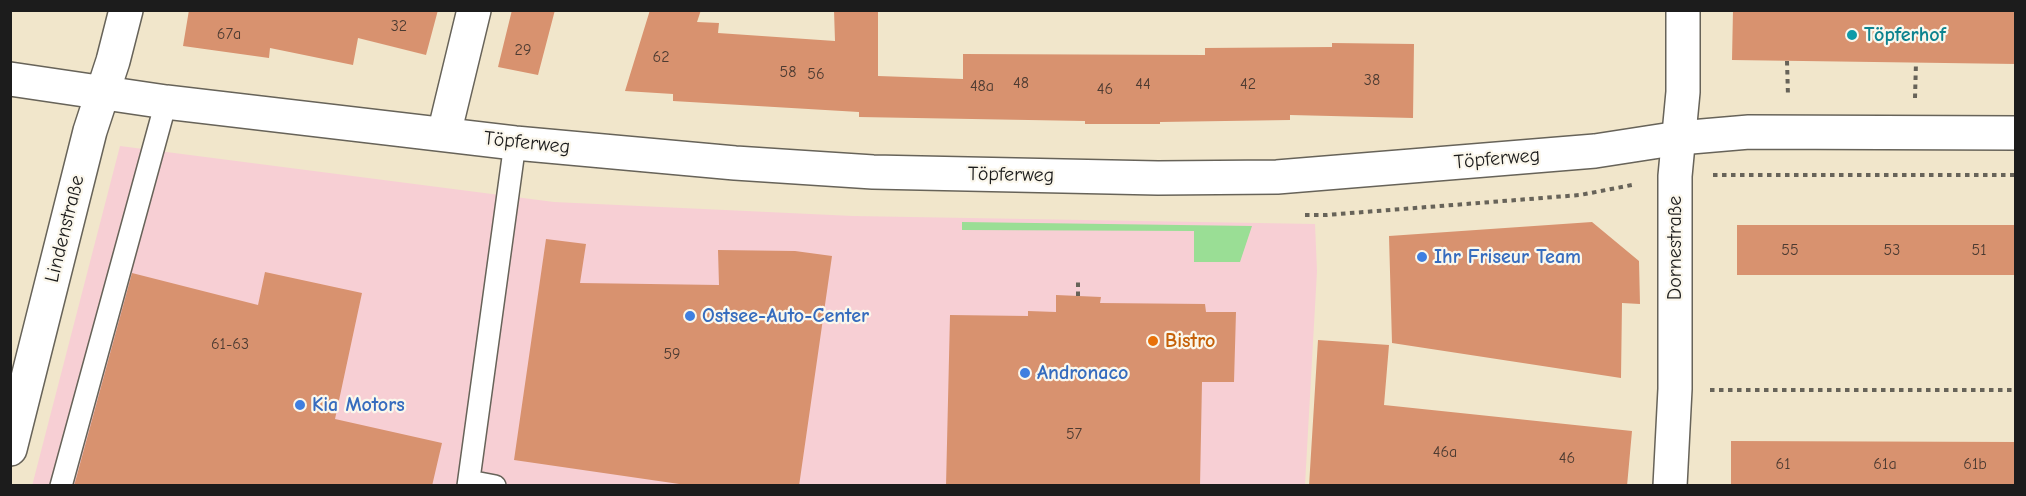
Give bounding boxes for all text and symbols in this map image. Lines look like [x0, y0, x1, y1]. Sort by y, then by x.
house number: 32 [391, 16, 407, 36]
place label: Töpferhof [1864, 23, 1946, 47]
house number: 67a [217, 24, 241, 44]
marker: Töpferhof [1845, 28, 1859, 42]
house number: 29 [515, 40, 531, 60]
house number: 62 [652, 47, 670, 67]
house number: 58 [780, 62, 796, 82]
house number: 56 [807, 64, 825, 84]
house number: 38 [1364, 70, 1380, 90]
house number: 48 [1013, 73, 1029, 93]
house number: 44 [1135, 74, 1151, 94]
house number: 42 [1240, 74, 1256, 94]
house number: 48a [970, 76, 994, 96]
house number: 46 [1097, 79, 1113, 99]
street label: Töpferweg [483, 127, 571, 159]
street label: Töpferweg [1453, 143, 1541, 175]
street label: Töpferweg [968, 162, 1054, 188]
street label: Lindenstraße [40, 173, 90, 285]
street label: Dornestraße [1663, 196, 1687, 300]
house number: 55 [1781, 240, 1799, 260]
house number: 53 [1884, 240, 1900, 260]
house number: 51 [1971, 240, 1987, 260]
place label: Ihr Friseur Team [1434, 245, 1581, 269]
marker: Ihr Friseur Team [1415, 250, 1429, 264]
place label: Ostsee-Auto-Center [702, 304, 869, 328]
marker: Ostsee-Auto-Center [683, 309, 697, 323]
place label: Bistro [1165, 329, 1215, 353]
house number: 61-63 [211, 334, 249, 354]
marker: Bistro [1146, 334, 1160, 348]
house number: 59 [663, 344, 681, 364]
place label: Andronaco [1037, 361, 1128, 385]
marker: Andronaco [1018, 366, 1032, 380]
place label: Kia Motors [312, 393, 405, 417]
marker: Kia Motors [293, 398, 307, 412]
house number: 57 [1066, 424, 1082, 444]
house number: 46a [1433, 442, 1457, 462]
house number: 46 [1559, 448, 1575, 468]
house number: 61 [1775, 454, 1791, 474]
house number: 61a [1873, 454, 1897, 474]
house number: 61b [1963, 454, 1987, 474]

